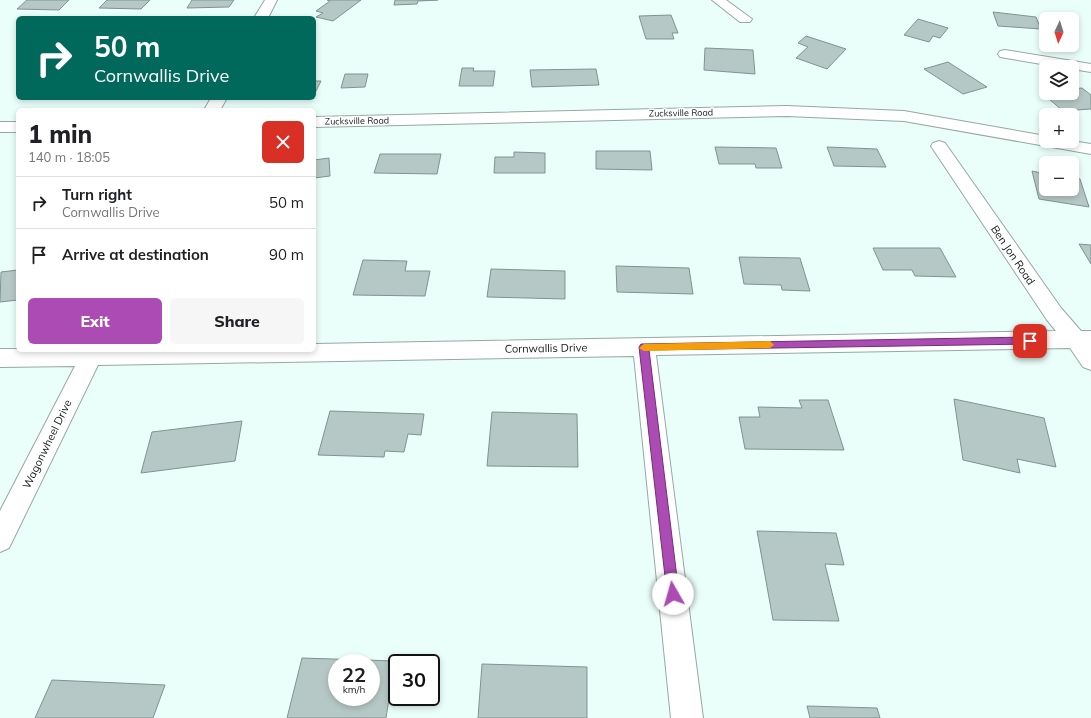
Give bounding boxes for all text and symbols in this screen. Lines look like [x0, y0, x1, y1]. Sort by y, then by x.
north arrow [1039, 12, 1079, 52]
map controls [1039, 12, 1079, 196]
text: 50 m [94, 29, 160, 64]
icon: right [28, 32, 80, 84]
button: layers [1039, 60, 1079, 100]
text: Cornwallis Drive [94, 64, 229, 87]
street label: Zucksville Road [649, 106, 713, 119]
button: + [1039, 108, 1079, 148]
street label: Zucksville Road [325, 114, 389, 127]
text: 1 min [28, 119, 92, 149]
button: close [262, 121, 304, 163]
text: 140 m · 18:05 [28, 149, 110, 165]
button: − [1039, 156, 1079, 196]
text: Turn right [62, 185, 132, 204]
icon: right [28, 192, 50, 214]
text: 50 m [269, 193, 304, 212]
text: Cornwallis Drive [62, 204, 160, 220]
street label: Ben Jon Road [988, 222, 1038, 288]
icon: arrive [28, 244, 50, 266]
text: Arrive at destination [62, 245, 209, 264]
text: 90 m [269, 245, 304, 264]
button: Exit [28, 298, 162, 344]
button: Share [170, 298, 304, 344]
pin [1013, 324, 1047, 358]
icon: arrive [1019, 330, 1041, 352]
street label: Cornwallis Drive [505, 340, 587, 356]
street label: Wagonwheel Drive [19, 397, 75, 491]
position arrow [652, 573, 694, 615]
speed limit sign: 30 [388, 654, 440, 706]
text: 22 [342, 662, 366, 687]
text: km/h [343, 683, 365, 696]

